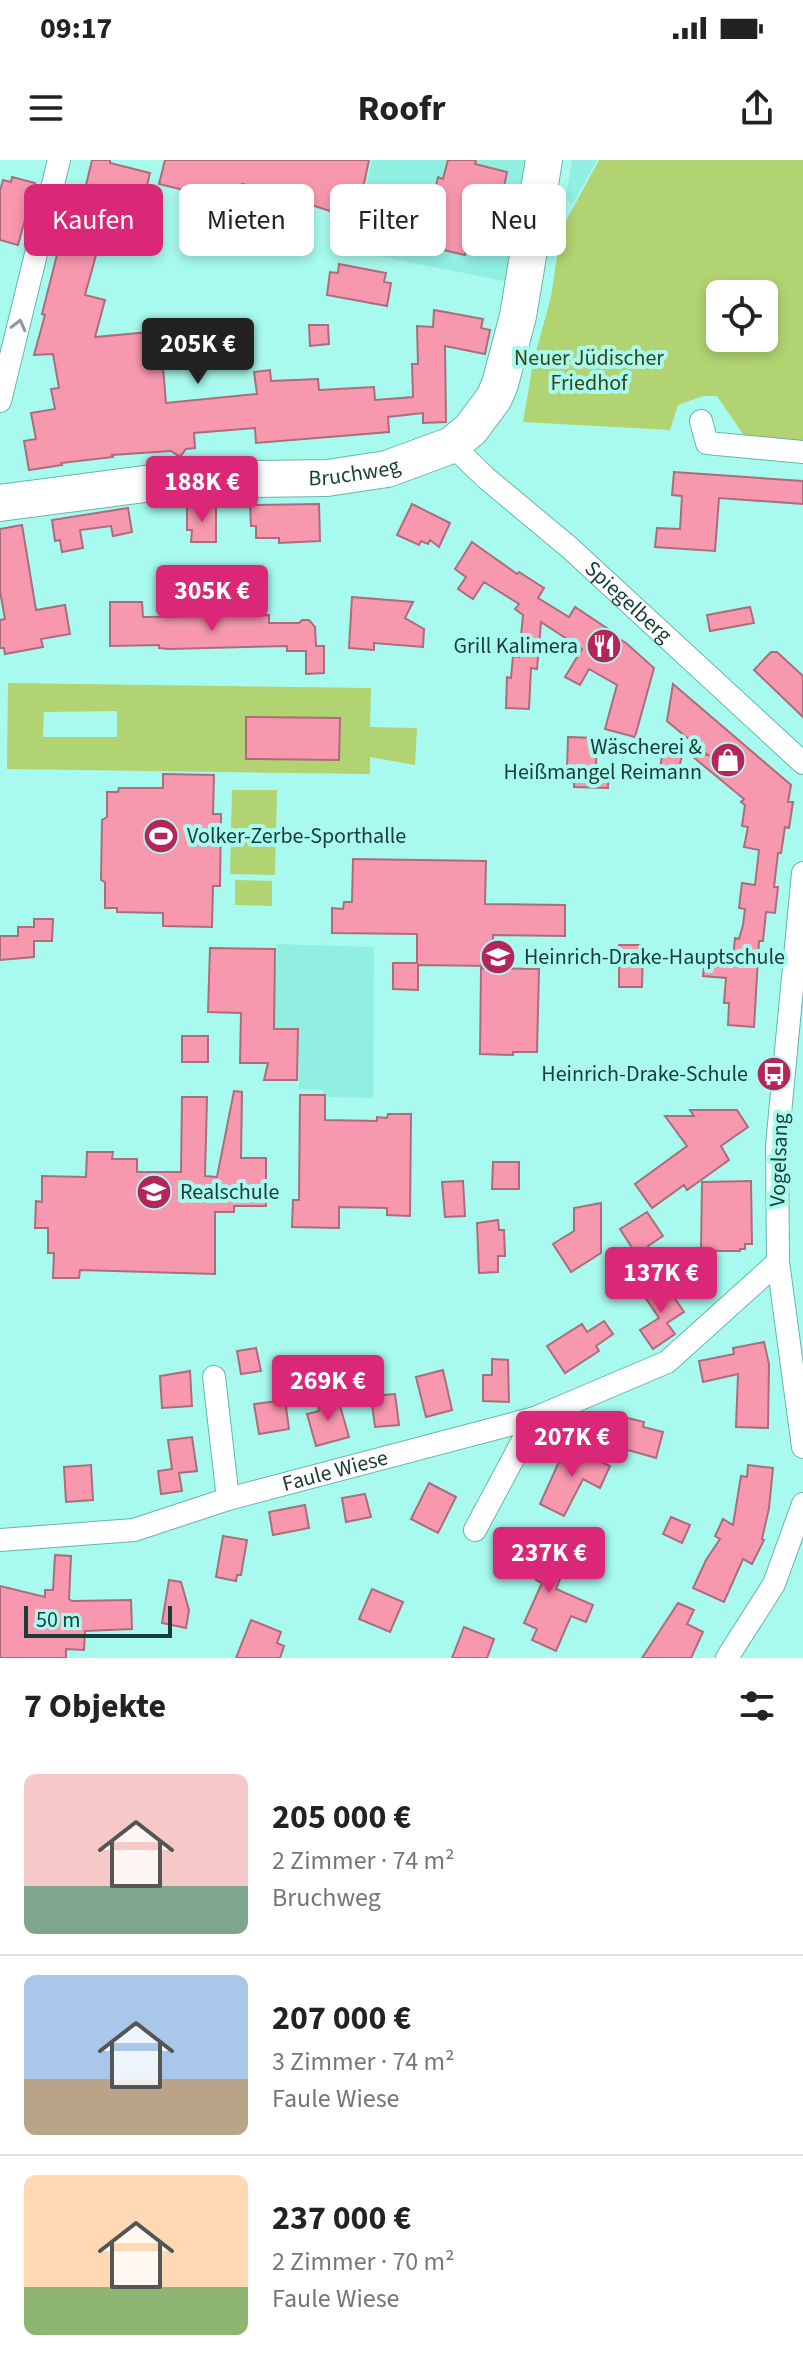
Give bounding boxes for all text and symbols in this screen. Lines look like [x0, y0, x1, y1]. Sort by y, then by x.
text: 09:17 [40, 7, 112, 50]
text: Roofr [357, 83, 446, 134]
icon: menu [24, 86, 68, 130]
icon: share [735, 86, 779, 130]
chip: Kaufen [24, 184, 163, 256]
chip: Mieten [179, 184, 314, 256]
chip: Filter [330, 184, 446, 256]
chip: Neu [462, 184, 566, 256]
map controls [706, 280, 778, 352]
button: locate [706, 280, 778, 352]
pin: 205K € [133, 318, 263, 386]
one-way arrow [9, 319, 26, 332]
text: 205K € [160, 325, 236, 362]
park label: Neuer Jüdischer Friedhof [514, 342, 664, 399]
street label: Bruchweg [308, 450, 405, 494]
pin: 188K € [137, 456, 267, 524]
text: 188K € [164, 463, 240, 500]
street label: Spiegelberg [577, 553, 679, 650]
pin: 305K € [147, 565, 277, 633]
text: 305K € [174, 572, 250, 609]
restaurant icon: Grill Kalimera [585, 627, 623, 665]
place label: Grill Kalimera [454, 630, 578, 662]
place label: Wäscherei & Heißmangel Reimann [504, 731, 703, 788]
shop icon: Wäscherei & Heißmangel Reimann [709, 741, 747, 779]
sports icon: Volker-Zerbe-Sporthalle [142, 817, 180, 855]
place label: Volker-Zerbe-Sporthalle [187, 820, 406, 852]
school or university icon: Heinrich-Drake-Hauptschule [479, 938, 517, 976]
place label: Heinrich-Drake-Hauptschule [524, 941, 785, 973]
bus stop icon: Heinrich-Drake-Schule [755, 1055, 793, 1093]
place label: Heinrich-Drake-Schule [541, 1058, 748, 1090]
street label: Vogelsang [761, 1113, 797, 1207]
school or university icon: Realschule [135, 1173, 173, 1211]
place label: Realschule [180, 1176, 279, 1208]
pin: 137K € [596, 1247, 726, 1315]
text: 137K € [623, 1254, 699, 1291]
pin: 269K € [263, 1355, 393, 1423]
text: 269K € [290, 1362, 366, 1399]
pin: 207K € [507, 1411, 637, 1479]
text: 207K € [534, 1418, 610, 1455]
street label: Faule Wiese [279, 1442, 391, 1500]
pin: 237K € [484, 1527, 614, 1595]
text: 237K € [511, 1534, 587, 1571]
scale bar [24, 1602, 172, 1638]
text: 50 m [36, 1604, 81, 1636]
text: 7 Objekte [24, 1682, 166, 1731]
icon: filters [735, 1684, 779, 1728]
text: 205 000 € [272, 1793, 411, 1842]
icon: home [88, 1806, 184, 1902]
text: 2 Zimmer · 74 m² [272, 1842, 455, 1879]
text: Bruchweg [272, 1879, 381, 1916]
text: 207 000 € [272, 1994, 411, 2043]
icon: home [88, 2007, 184, 2103]
text: 3 Zimmer · 74 m² [272, 2043, 455, 2080]
text: Faule Wiese [272, 2080, 399, 2117]
text: 237 000 € [272, 2194, 411, 2243]
icon: home [88, 2207, 184, 2303]
text: 2 Zimmer · 70 m² [272, 2243, 455, 2280]
text: Faule Wiese [272, 2280, 399, 2317]

